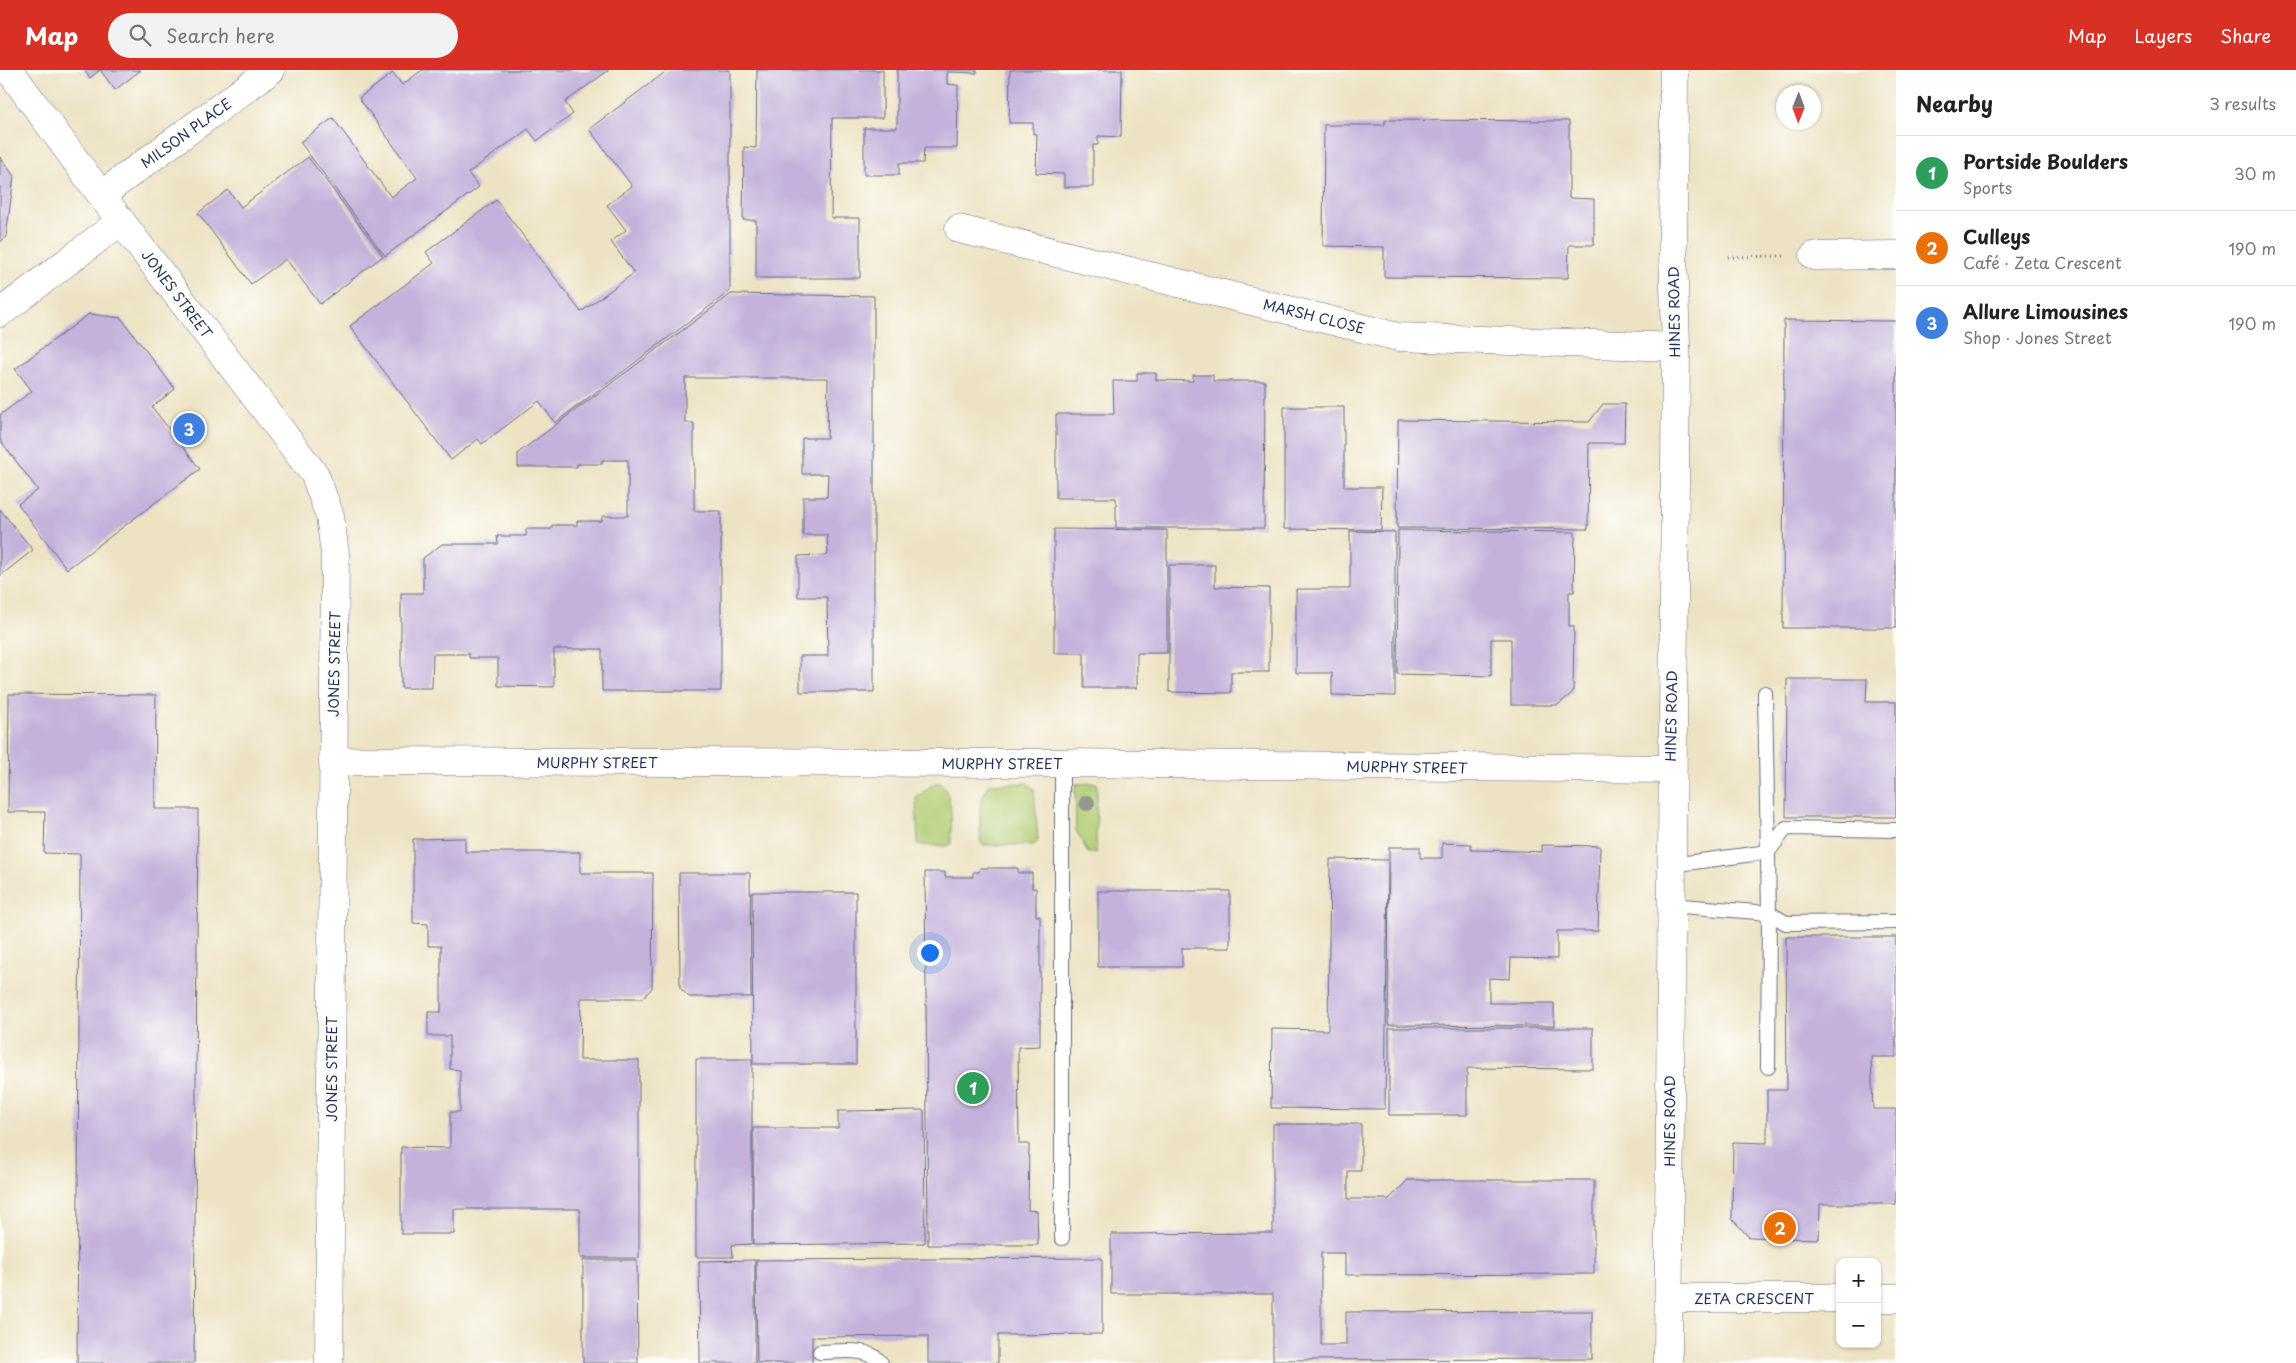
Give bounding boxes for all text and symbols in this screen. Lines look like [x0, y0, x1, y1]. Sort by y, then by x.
search box [108, 13, 458, 58]
text: Map [25, 17, 78, 53]
icon: search [126, 21, 154, 49]
text: Search here [166, 21, 275, 49]
text: Map [2068, 22, 2107, 49]
text: Layers [2135, 22, 2192, 49]
text: Share [2220, 22, 2271, 49]
north arrow [1776, 85, 1821, 130]
text: Nearby [1916, 87, 1993, 119]
text: 3 results [2209, 91, 2276, 115]
street label: MILSON PLACE [136, 93, 236, 173]
text: Portside Boulders [1963, 147, 2128, 175]
text: 1 [1928, 161, 1936, 185]
text: 30 m [2234, 161, 2276, 185]
text: Sports [1963, 175, 2012, 199]
text: Culleys [1963, 222, 2030, 250]
text: 2 [1926, 236, 1938, 260]
text: 190 m [2228, 236, 2276, 260]
street label: JONES STREET [137, 245, 217, 343]
text: Café · Zeta Crescent [1963, 250, 2121, 274]
street label: HINES ROAD [1663, 266, 1685, 358]
street label: MARSH CLOSE [1261, 293, 1367, 339]
text: Allure Limousines [1963, 297, 2128, 325]
text: 3 [1927, 311, 1937, 335]
text: 190 m [2228, 311, 2276, 335]
text: Shop · Jones Street [1963, 325, 2111, 349]
pin: 3 [173, 410, 205, 448]
street label: JONES STREET [323, 611, 345, 717]
street label: HINES ROAD [1660, 670, 1682, 762]
street label: MURPHY STREET [536, 752, 658, 773]
street label: MURPHY STREET [941, 753, 1063, 774]
street label: MURPHY STREET [1346, 755, 1468, 779]
your location [917, 940, 943, 966]
street label: JONES STREET [321, 1016, 342, 1122]
pin: 1 [957, 1069, 989, 1107]
street label: HINES ROAD [1659, 1075, 1680, 1167]
pin: 2 [1764, 1209, 1796, 1247]
map controls [1836, 1258, 1881, 1348]
button: + [1836, 1258, 1881, 1303]
street label: ZETA CRESCENT [1694, 1288, 1814, 1309]
button: − [1836, 1303, 1881, 1348]

